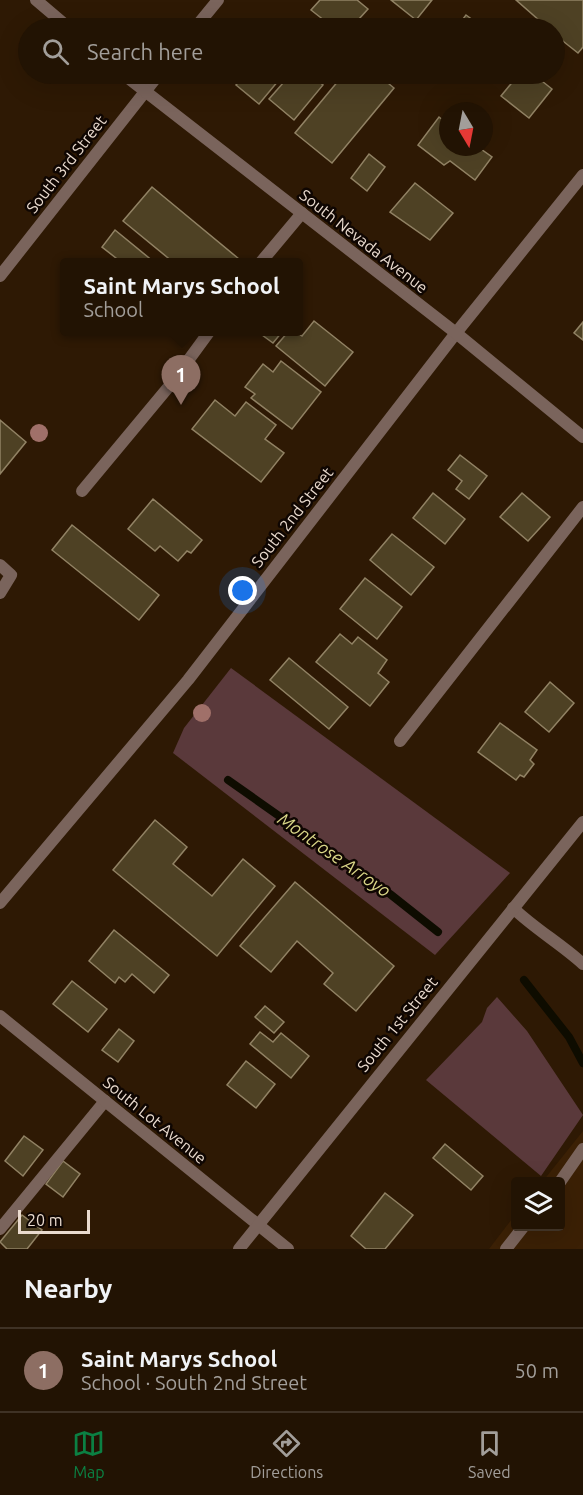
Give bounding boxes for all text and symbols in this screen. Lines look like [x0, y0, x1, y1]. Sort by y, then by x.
search box [18, 18, 565, 84]
icon: search [39, 35, 72, 68]
text: Search here [87, 39, 203, 64]
north arrow [439, 102, 493, 156]
street label: South 3rd Street [22, 111, 110, 216]
street label: South Nevada Avenue [296, 185, 432, 297]
popup [60, 258, 303, 336]
text: Saint Marys School [83, 273, 280, 298]
text: School [83, 298, 143, 321]
pin: 1 [162, 356, 201, 405]
street label: South 2nd Street [247, 463, 337, 571]
your location [228, 576, 257, 605]
water label: Montrose Arroyo [275, 808, 395, 901]
street label: South 1st Street [353, 972, 441, 1075]
street label: South Lot Avenue [100, 1073, 210, 1167]
map controls [511, 1177, 565, 1231]
button: layers [511, 1177, 565, 1231]
scale bar [18, 1207, 90, 1234]
text: 20 m [27, 1211, 63, 1229]
text: Nearby [24, 1274, 112, 1303]
text: Saint Marys School [81, 1346, 277, 1371]
text: 1 [38, 1359, 49, 1382]
text: 50 m [515, 1359, 559, 1382]
text: School · South 2nd Street [81, 1371, 307, 1394]
tab: Map [72, 1427, 105, 1481]
tab: Directions [250, 1427, 323, 1481]
tab: Saved [468, 1427, 511, 1481]

